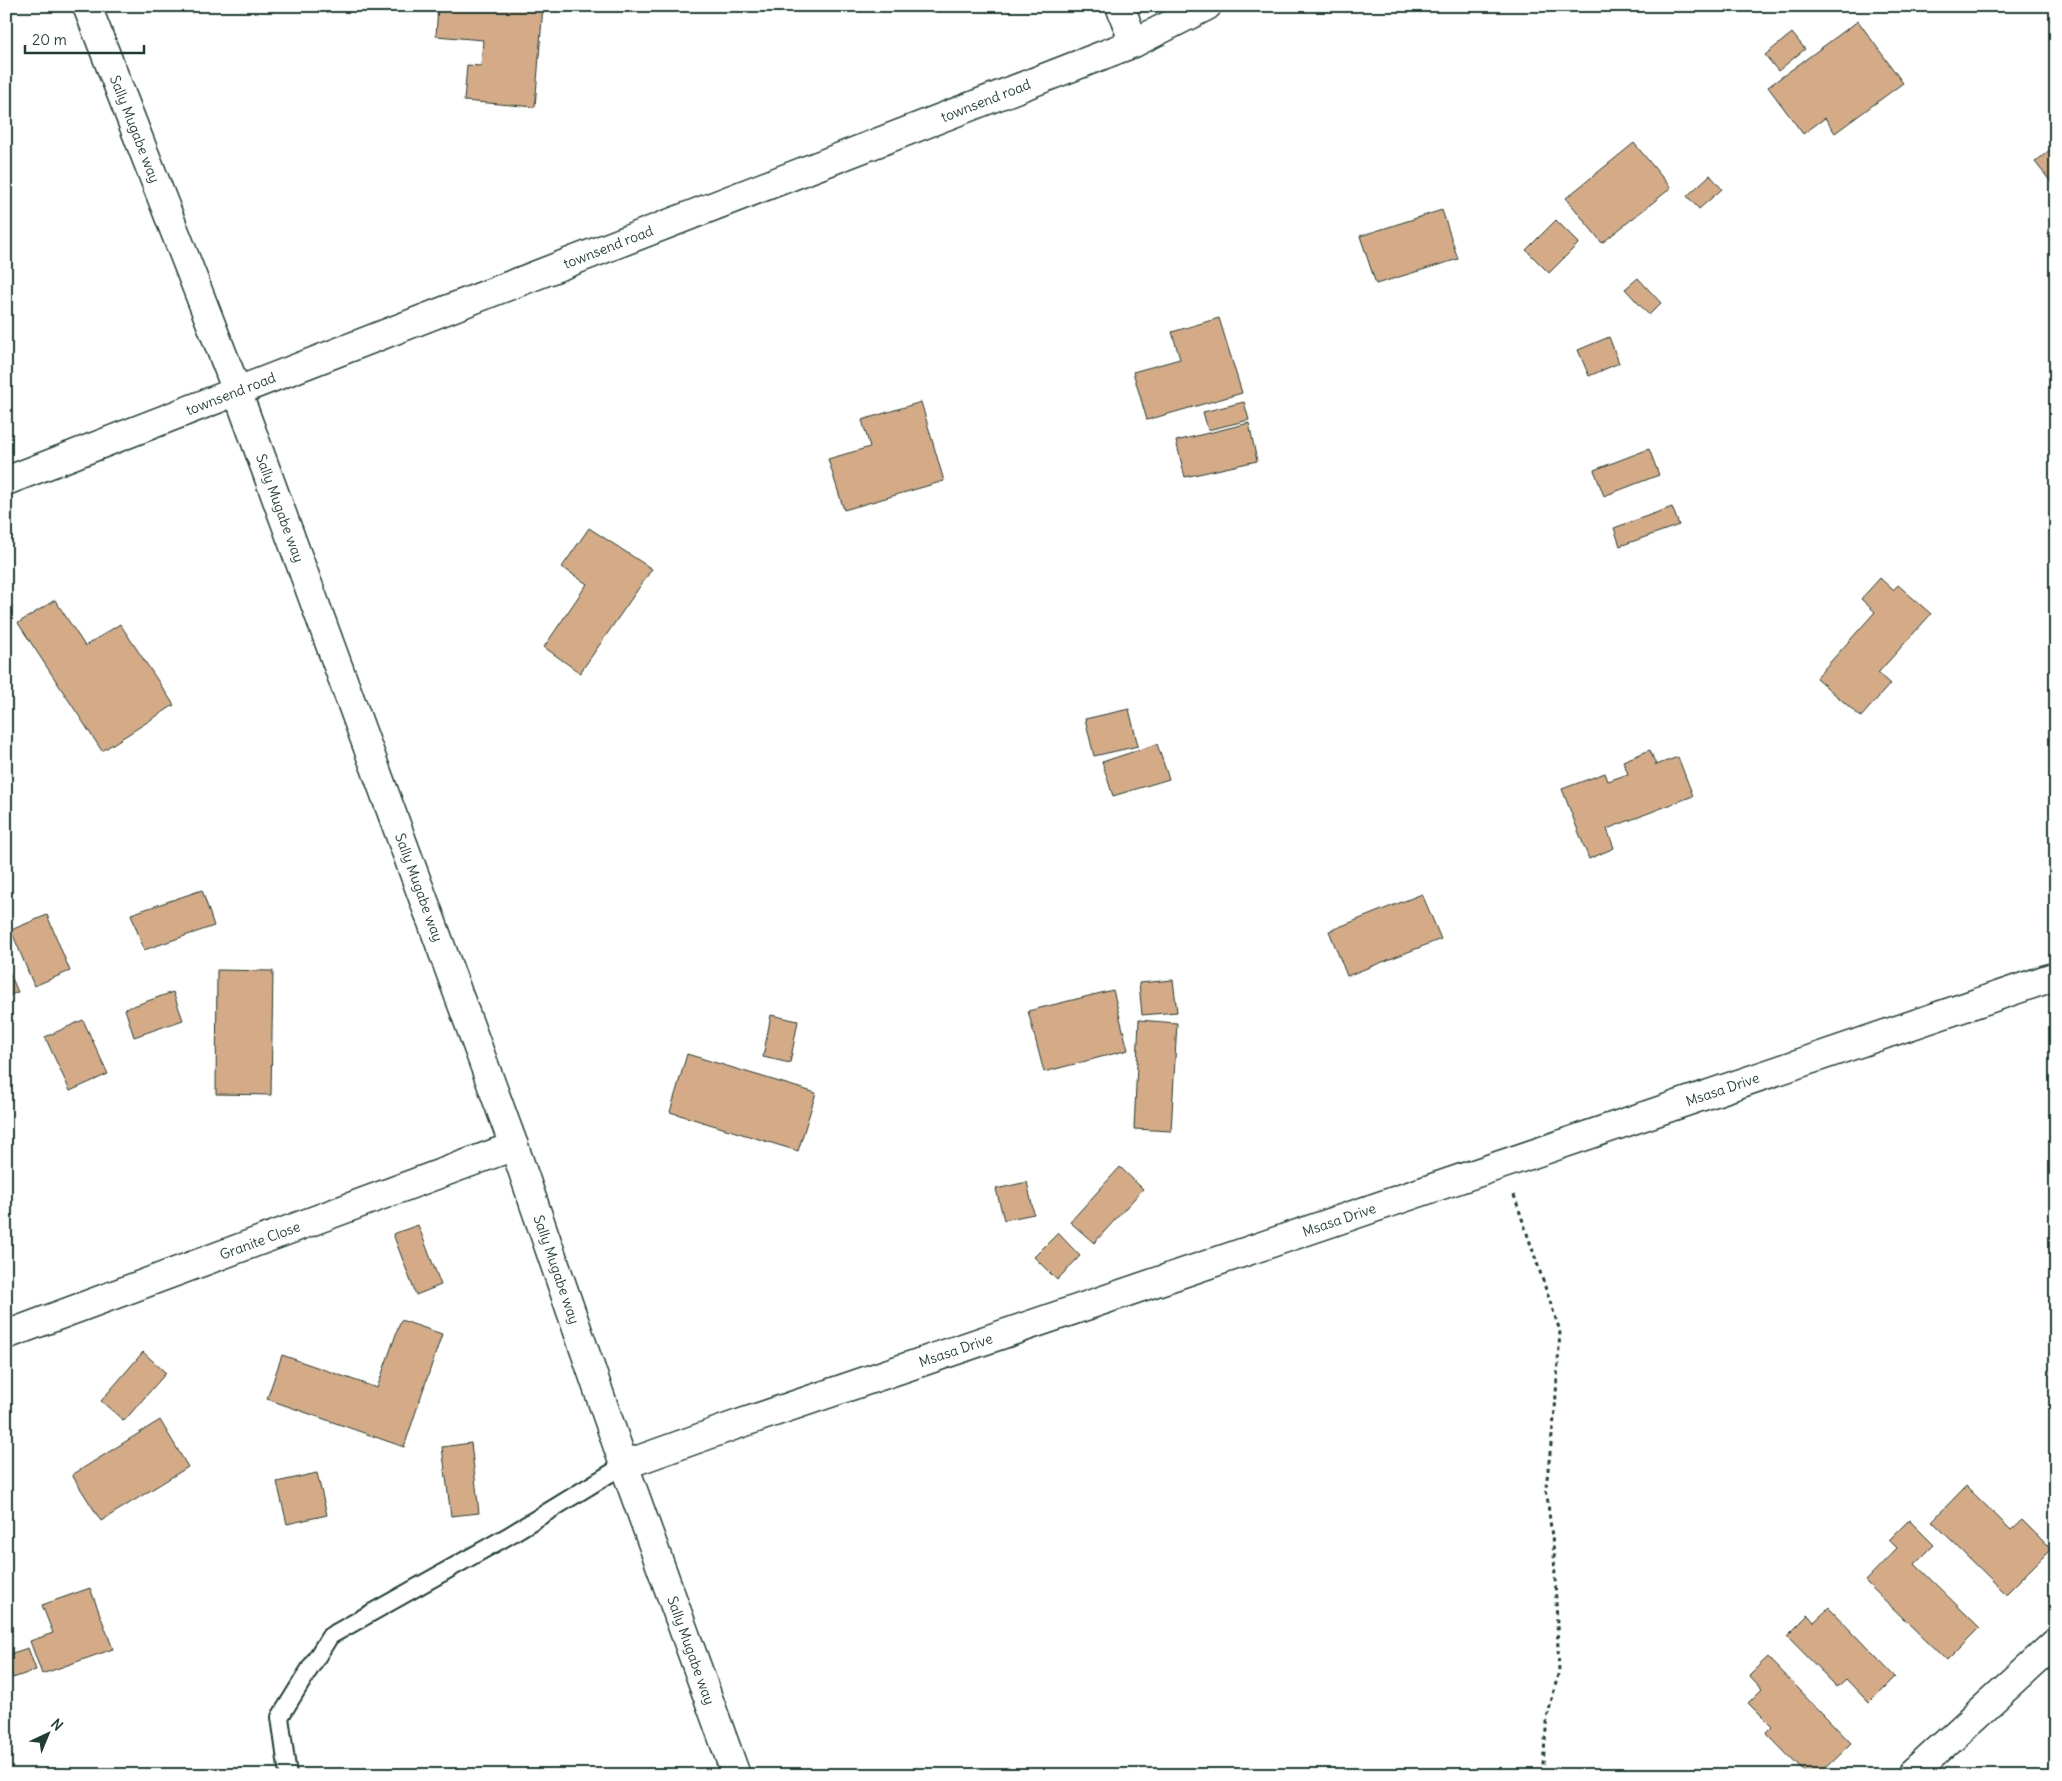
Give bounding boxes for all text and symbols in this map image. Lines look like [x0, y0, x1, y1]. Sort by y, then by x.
scale bar [25, 22, 144, 54]
text: 20 m [32, 30, 67, 49]
street label: Sally Mugabe way [106, 73, 164, 185]
street label: townsend road [938, 75, 1033, 126]
street label: townsend road [561, 222, 656, 273]
street label: townsend road [183, 368, 278, 419]
street label: Sally Mugabe way [252, 452, 308, 565]
street label: Sally Mugabe way [391, 831, 447, 944]
street label: Msasa Drive [1683, 1069, 1762, 1110]
street label: Msasa Drive [1300, 1199, 1378, 1241]
street label: Sally Mugabe way [529, 1213, 584, 1326]
street label: Granite Close [217, 1217, 303, 1264]
street label: Msasa Drive [917, 1329, 995, 1371]
street label: Sally Mugabe way [663, 1594, 719, 1707]
north arrow [22, 1708, 72, 1758]
text: N [47, 1715, 67, 1734]

